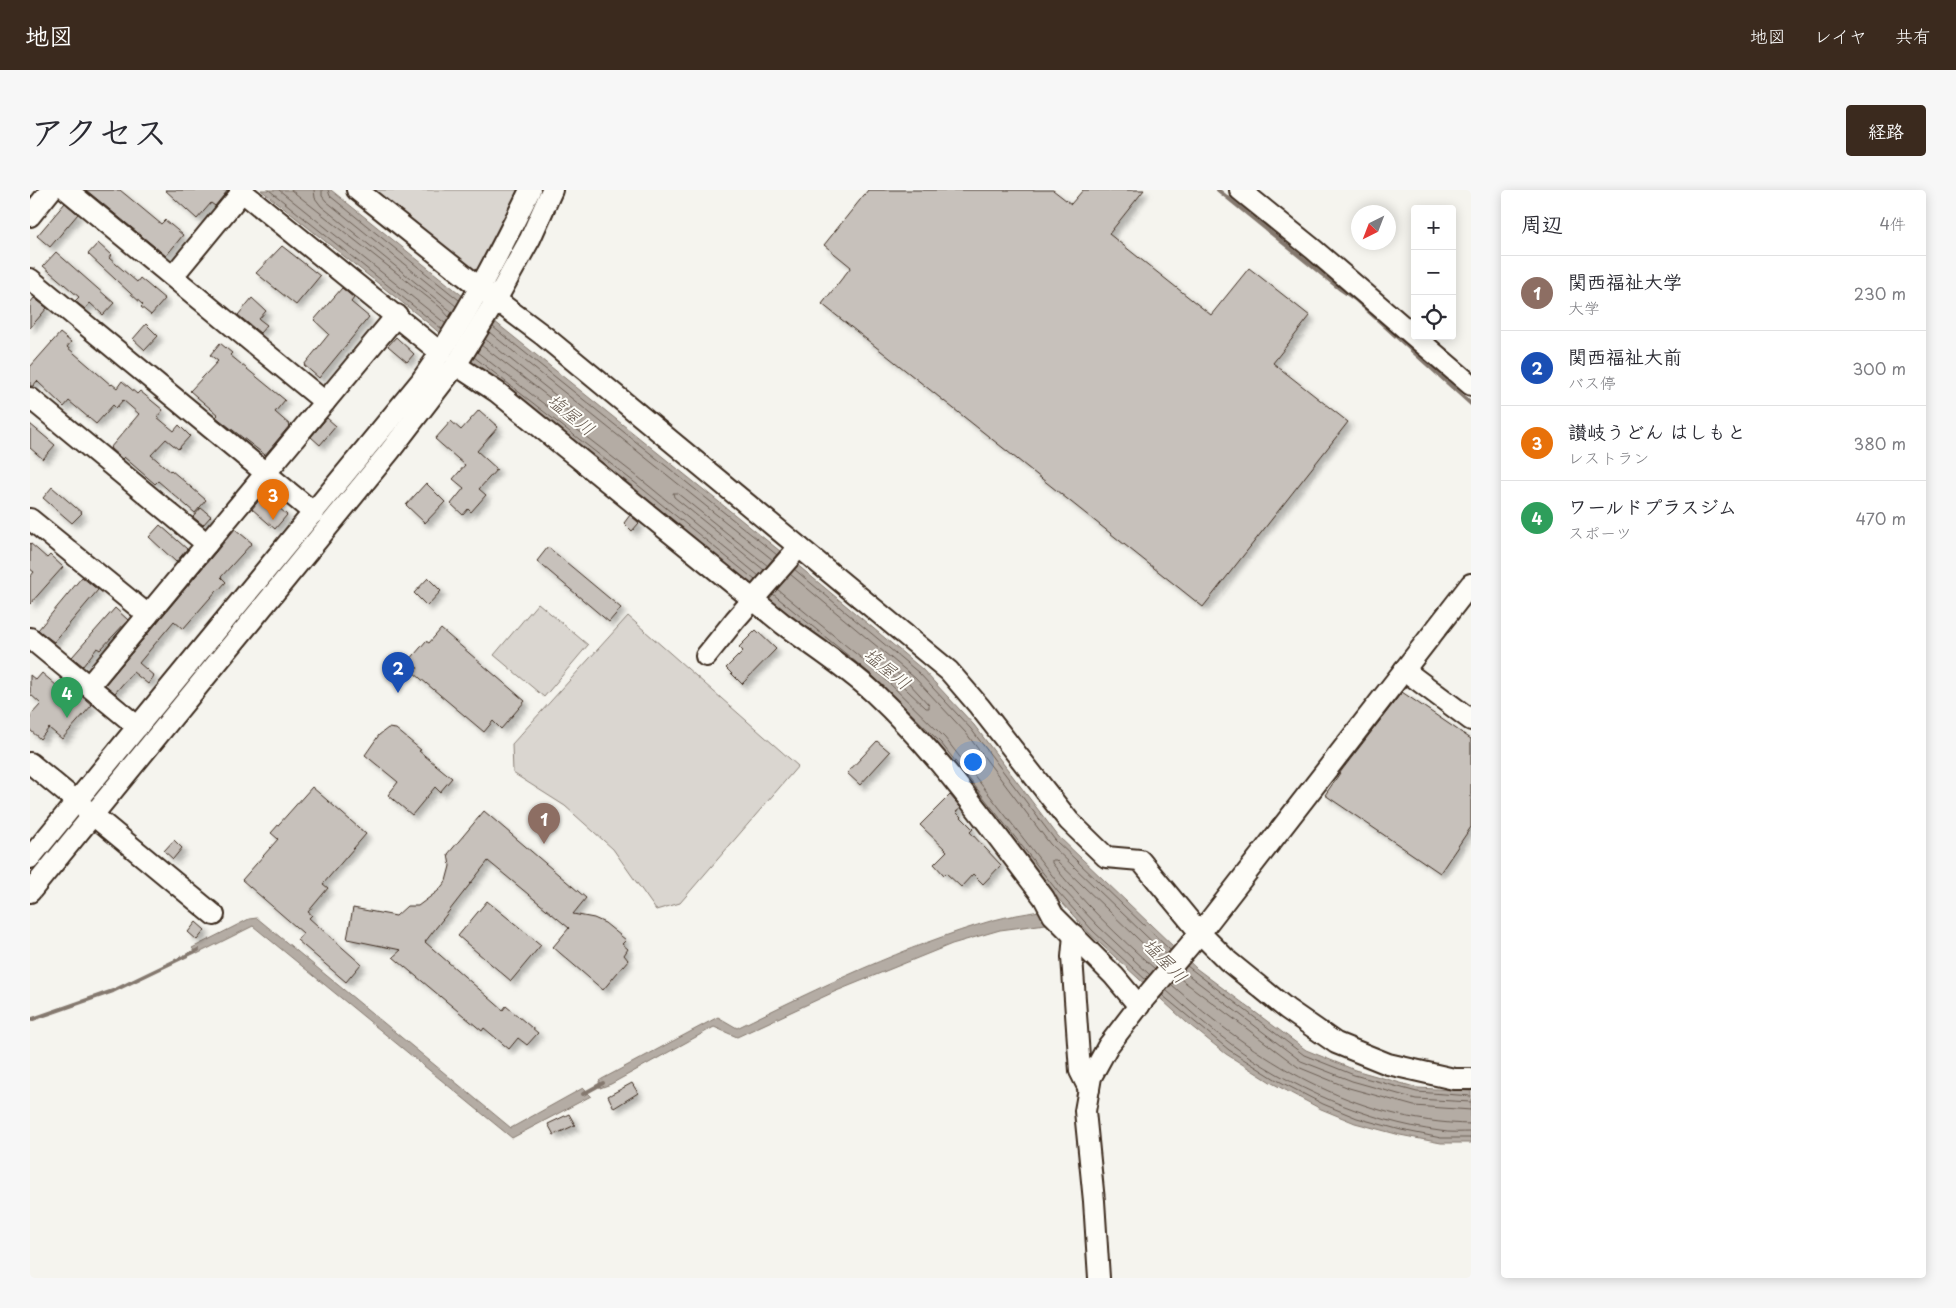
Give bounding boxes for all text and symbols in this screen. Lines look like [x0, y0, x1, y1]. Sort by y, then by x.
text: 地図 [25, 17, 73, 53]
text: 地図 [1750, 22, 1786, 49]
text: レイヤ [1814, 22, 1867, 49]
text: 共有 [1895, 22, 1931, 49]
text: アクセス [30, 104, 168, 157]
button: 経路 [1846, 105, 1926, 156]
north arrow [1351, 205, 1396, 250]
map controls [1411, 205, 1456, 340]
button: + [1411, 205, 1456, 250]
text: 周辺 [1521, 207, 1563, 239]
text: 4件 [1879, 211, 1906, 235]
button: − [1411, 250, 1456, 295]
text: 関西福祉大学 [1568, 267, 1682, 295]
text: 1 [1533, 281, 1541, 305]
text: 230 m [1854, 281, 1906, 305]
button: locate [1411, 295, 1456, 340]
text: 大学 [1568, 295, 1600, 319]
text: 関西福祉大前 [1568, 342, 1682, 370]
text: 2 [1531, 356, 1543, 380]
text: 300 m [1852, 356, 1906, 380]
text: バス停 [1568, 370, 1616, 394]
water label: 塩屋川 [543, 387, 601, 441]
text: 讃岐うどん はしもと [1568, 417, 1746, 445]
text: 3 [1532, 431, 1542, 455]
text: 380 m [1854, 431, 1906, 455]
text: レストラン [1568, 445, 1649, 469]
pin: 3 [257, 479, 289, 520]
text: ワールドプラスジム [1568, 492, 1737, 520]
text: 4 [1532, 506, 1542, 530]
text: 470 m [1856, 506, 1906, 530]
text: スポーツ [1568, 520, 1632, 544]
water label: 塩屋川 [859, 641, 917, 695]
pin: 2 [382, 652, 414, 693]
pin: 4 [51, 677, 83, 718]
your location [960, 749, 986, 775]
pin: 1 [528, 803, 560, 844]
water label: 塩屋川 [1138, 931, 1194, 989]

